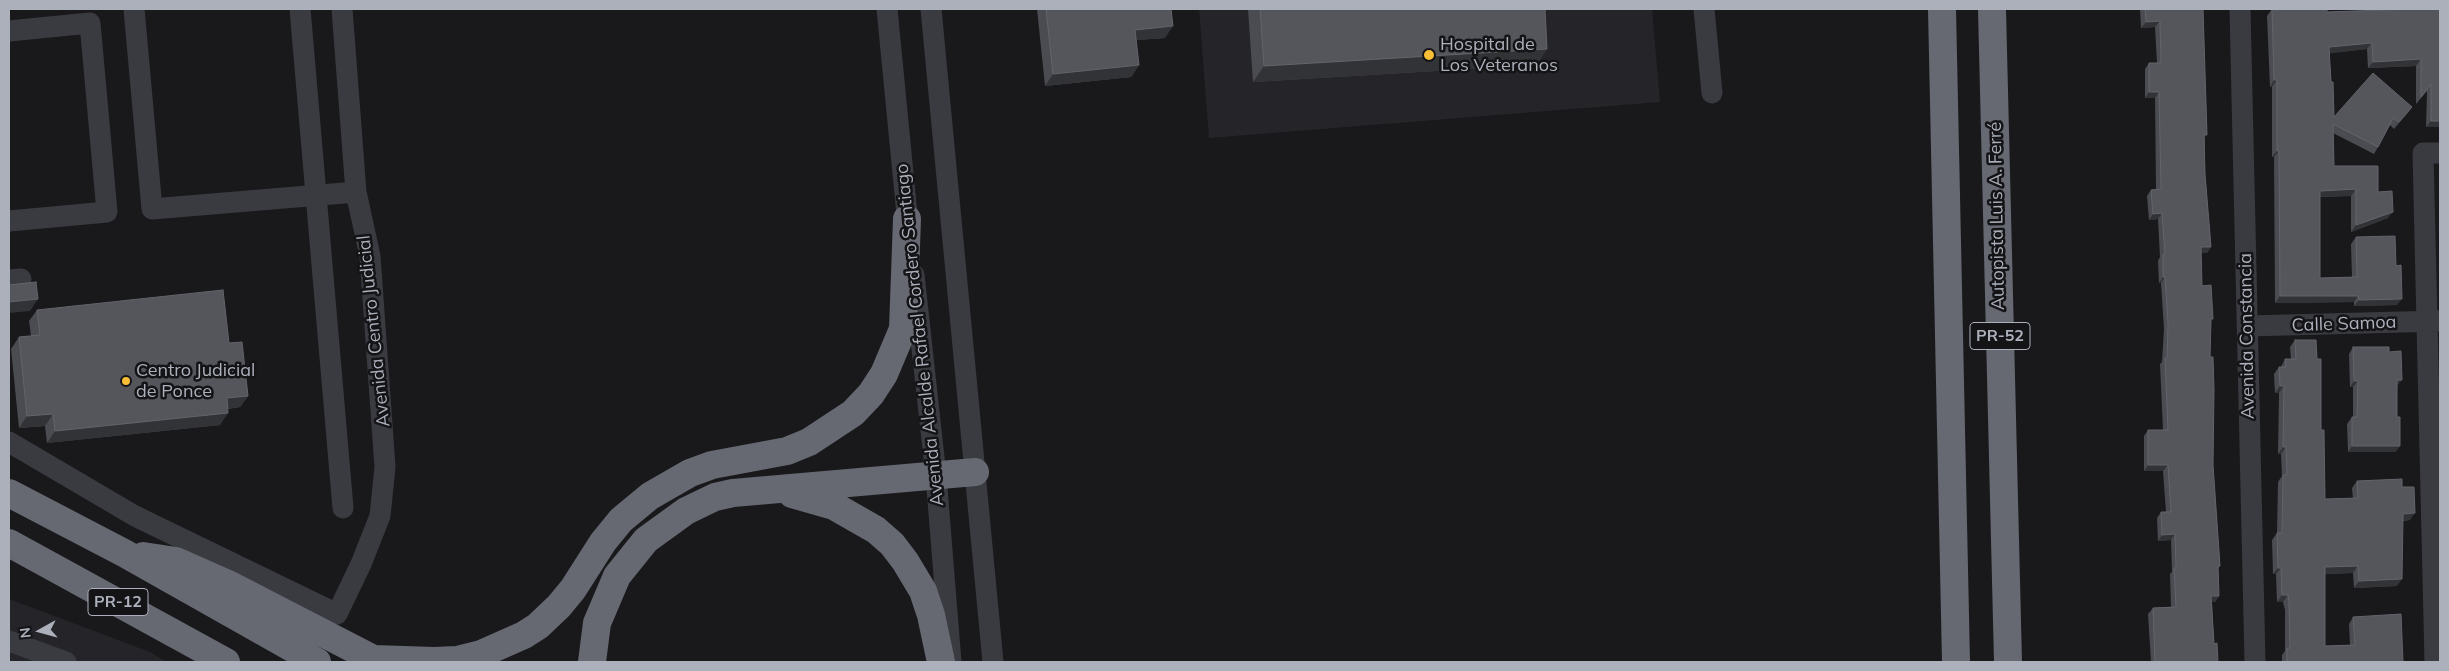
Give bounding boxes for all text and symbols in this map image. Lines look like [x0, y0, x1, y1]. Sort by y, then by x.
place label: Hospital de Los Veteranos [1440, 34, 1558, 76]
marker: Hospital de Los Veteranos [1422, 48, 1436, 62]
street label: Autopista Luis A. Ferré [1985, 122, 2009, 310]
street label: Avenida Alcalde Rafael Cordero Santiago [891, 163, 949, 507]
street label: Avenida Centro Judicial [353, 234, 395, 428]
street label: Avenida Constancia [2235, 253, 2259, 419]
street label: Calle Samoa [2291, 311, 2397, 337]
road number: PR-52 [1970, 322, 2030, 350]
place label: Centro Judicial de Ponce [136, 360, 255, 402]
marker: Centro Judicial de Ponce [120, 375, 132, 387]
road number: PR-12 [88, 588, 148, 616]
north arrow [15, 606, 65, 656]
text: N [16, 626, 35, 639]

